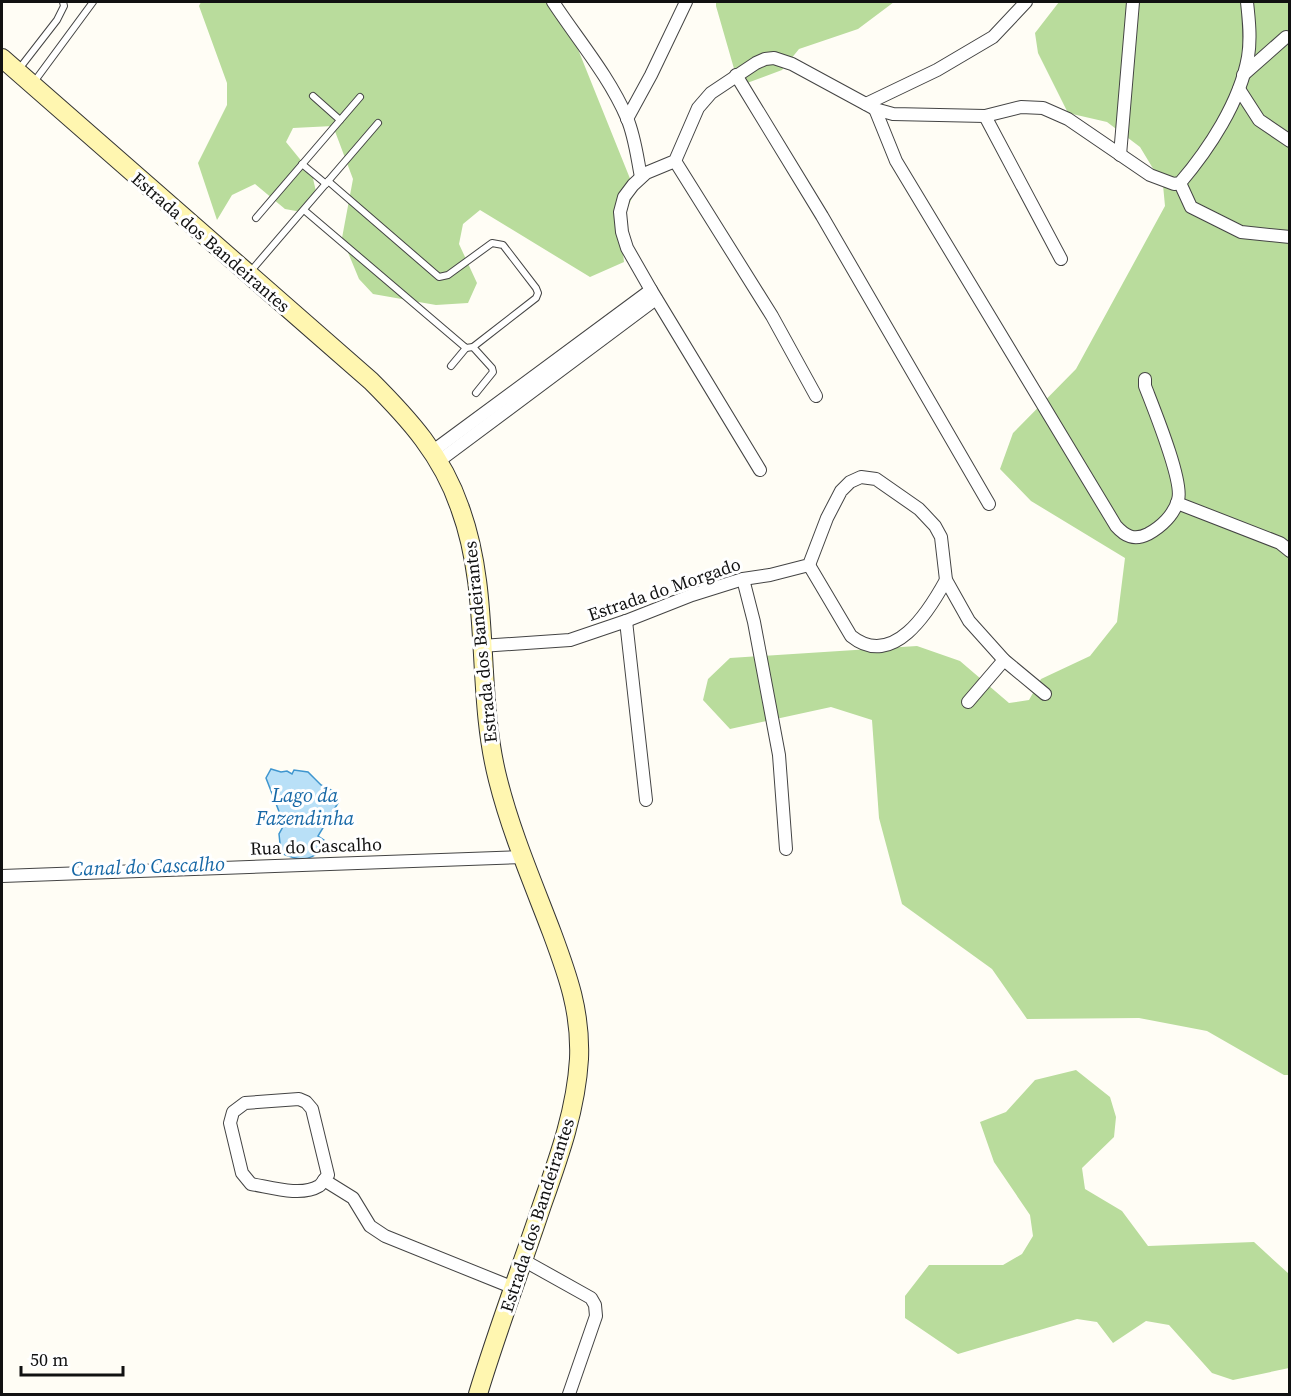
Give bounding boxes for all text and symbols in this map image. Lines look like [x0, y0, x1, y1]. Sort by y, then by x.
street label: Estrada dos Bandeirantes [126, 166, 296, 318]
street label: Estrada dos Bandeirantes [457, 540, 503, 744]
street label: Estrada do Morgado [584, 551, 744, 627]
water label: Lago da Fazendinha [255, 781, 355, 832]
street label: Rua do Cascalho [250, 831, 383, 861]
water label: Canal do Cascalho [71, 849, 225, 883]
street label: Estrada dos Bandeirantes [494, 1115, 580, 1315]
scale bar [21, 1339, 123, 1377]
text: 50 m [30, 1347, 68, 1372]

